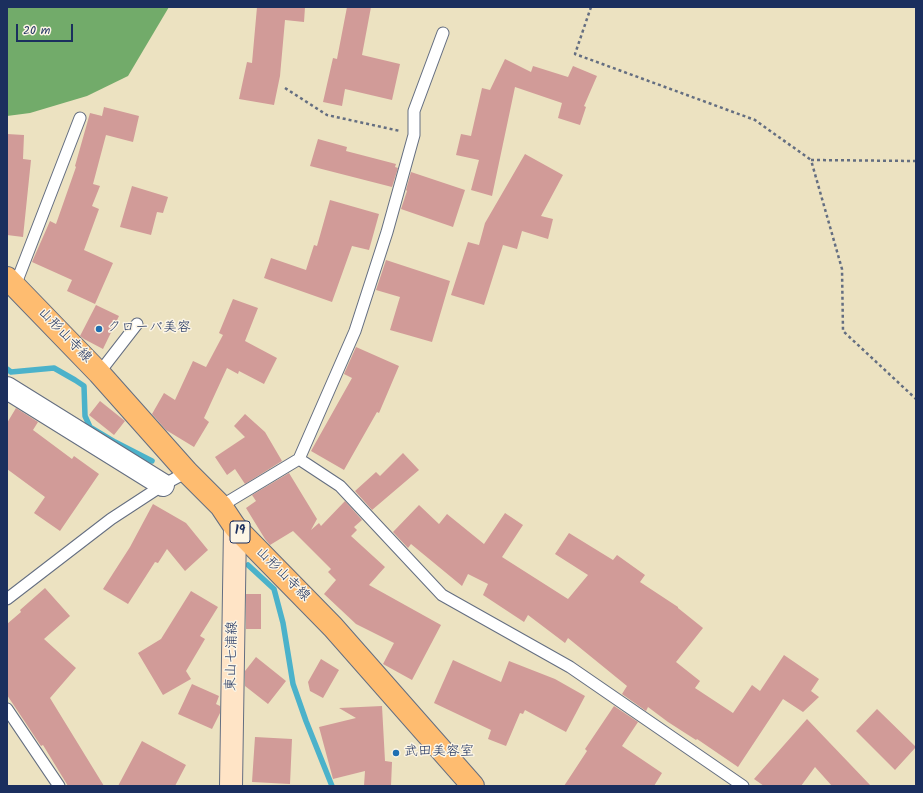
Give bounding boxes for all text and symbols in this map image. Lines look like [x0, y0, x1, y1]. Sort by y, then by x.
scale bar [18, 16, 75, 42]
text: 20 m [23, 21, 50, 40]
street label: 山形山寺線 [34, 305, 94, 367]
place label: クローバ美容 [107, 321, 191, 337]
marker: クローバ美容 [94, 324, 104, 334]
road number: 19 [230, 521, 250, 543]
street label: 山形山寺線 [251, 544, 313, 606]
street label: 東山七浦線 [224, 621, 242, 691]
place label: 武田美容室 [404, 745, 474, 761]
marker: 武田美容室 [391, 748, 401, 758]

